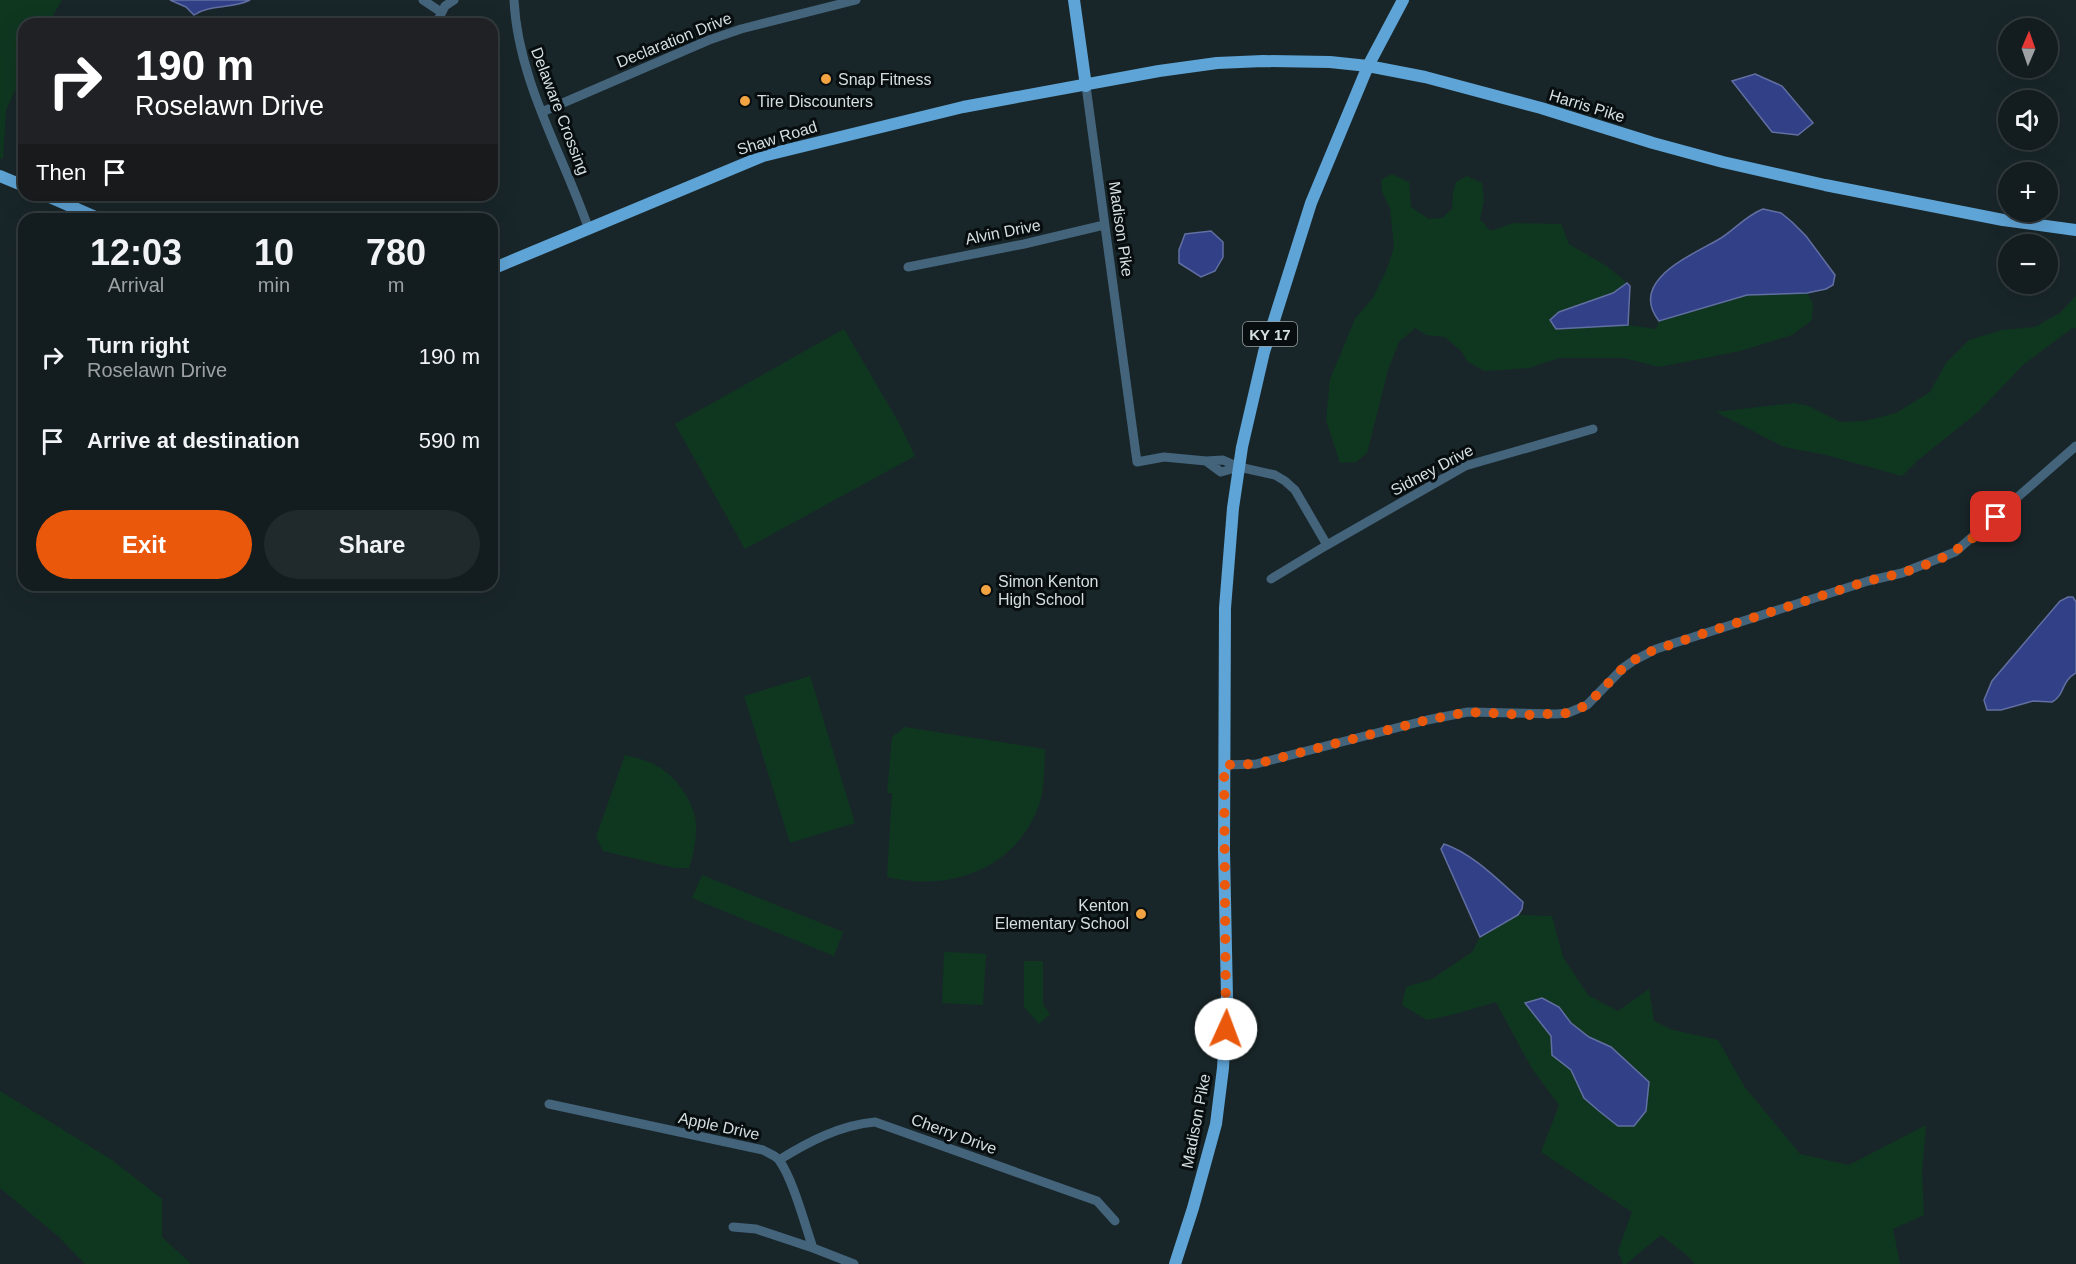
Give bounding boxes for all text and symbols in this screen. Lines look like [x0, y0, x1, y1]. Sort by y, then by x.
street label: Declaration Drive [614, 9, 734, 71]
north arrow [1998, 18, 2058, 78]
map controls [1998, 18, 2058, 294]
icon: right [36, 42, 114, 120]
text: 190 m [135, 42, 254, 89]
street label: Delaware Crossing [528, 45, 592, 177]
place label: Snap Fitness [838, 71, 931, 88]
marker: Snap Fitness [819, 72, 833, 86]
street label: Harris Pike [1547, 86, 1627, 126]
button: sound [1998, 90, 2058, 150]
text: Roselawn Drive [135, 91, 324, 121]
place label: Tire Discounters [757, 93, 873, 110]
marker: Tire Discounters [738, 94, 752, 108]
street label: Shaw Road [735, 118, 819, 158]
icon: arrive [98, 156, 131, 189]
text: Then [36, 160, 86, 185]
button: + [1998, 162, 2058, 222]
street label: Madison Pike [1106, 180, 1136, 278]
street label: Alvin Drive [964, 216, 1042, 248]
text: 12:03 [90, 232, 182, 273]
text: 10 [254, 232, 294, 273]
text: 780 [366, 232, 426, 273]
button: − [1998, 234, 2058, 294]
text: Arrival [108, 274, 164, 296]
text: min [258, 274, 290, 296]
text: m [388, 274, 404, 296]
road number: KY 17 [1243, 322, 1297, 346]
text: Turn right [87, 333, 189, 358]
icon: right [36, 341, 69, 374]
text: 190 m [419, 344, 480, 369]
text: Roselawn Drive [87, 359, 227, 381]
icon: arrive [36, 425, 69, 458]
text: Arrive at destination [87, 428, 300, 453]
text: 590 m [419, 428, 480, 453]
street label: Sidney Drive [1388, 441, 1476, 499]
pin [1970, 491, 2021, 542]
icon: arrive [1979, 500, 2012, 533]
button: Exit [36, 510, 252, 579]
button: Share [264, 510, 480, 579]
place label: Simon Kenton High School [998, 573, 1099, 608]
marker: Simon Kenton High School [979, 583, 993, 597]
place label: Kenton Elementary School [995, 897, 1129, 932]
marker: Kenton Elementary School [1134, 907, 1148, 921]
position arrow [1194, 997, 1258, 1061]
street label: Madison Pike [1178, 1072, 1214, 1170]
street label: Apple Drive [677, 1109, 761, 1143]
street label: Cherry Drive [909, 1111, 999, 1157]

